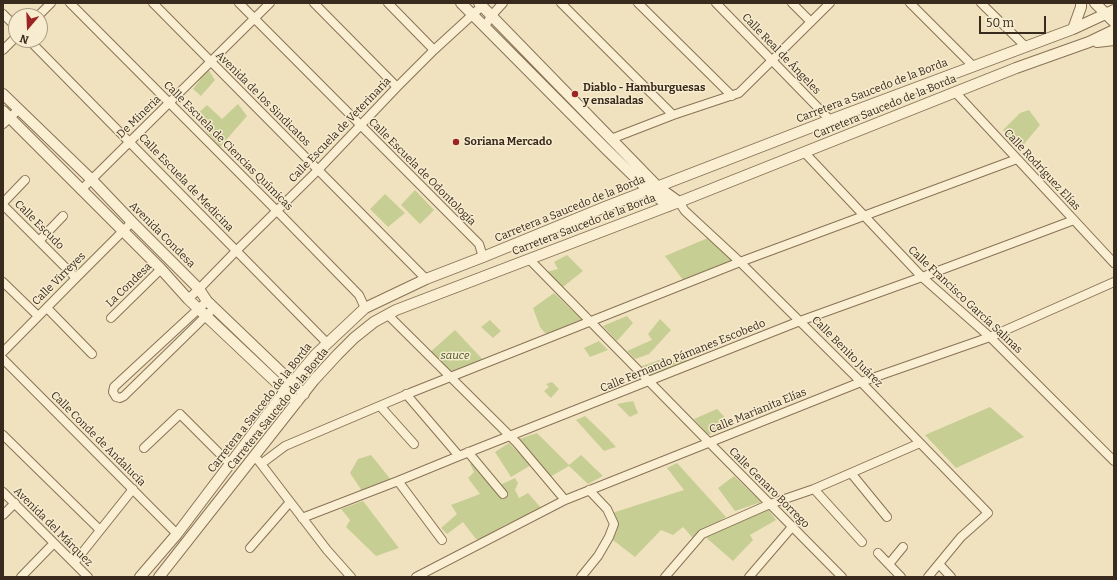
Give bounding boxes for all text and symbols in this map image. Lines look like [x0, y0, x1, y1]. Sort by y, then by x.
north arrow [8, 8, 48, 48]
scale bar [981, 8, 1048, 34]
street label: Calle Real de Ángeles [739, 11, 823, 97]
text: 50 m [986, 16, 1014, 30]
text: N [18, 31, 30, 46]
street label: Avenida de los Sindicatos [213, 49, 313, 149]
street label: Carretera a Saucedo de la Borda [794, 56, 950, 126]
street label: Carretera Saucedo de la Borda [812, 72, 958, 142]
street label: Calle Escuela de Veterinaria [286, 75, 394, 185]
street label: Calle Escuela de Ciencias Químicas [161, 79, 295, 213]
place label: Diablo - Hamburguesas y ensaladas [583, 81, 705, 107]
marker: Diablo - Hamburguesas y ensaladas [570, 89, 580, 99]
street label: De Mineria [114, 93, 164, 141]
street label: Calle Escuela de Odontología [366, 116, 478, 228]
street label: Calle Rodríguez Elías [1001, 127, 1083, 213]
street label: Calle Escuela de Medicina [136, 131, 236, 235]
place label: Soriana Mercado [464, 135, 552, 149]
marker: Soriana Mercado [451, 137, 461, 147]
street label: Carretera a Saucedo de la Borda [493, 173, 647, 245]
street label: Carretera Saucedo de la Borda [510, 191, 658, 259]
street label: Calle Escudo [12, 198, 66, 252]
street label: Avenida Condesa [126, 199, 198, 271]
street label: Calle Francisco García Salinas [905, 244, 1025, 356]
street label: Calle Virreyes [30, 250, 88, 308]
street label: La Condesa [104, 260, 154, 310]
street label: Calle Benito Juárez [809, 314, 885, 390]
street label: Calle Fernando Pámanes Escobedo [598, 317, 768, 395]
street label: Carretera a Saucedo de la Borda [205, 341, 315, 475]
street label: Carretera Saucedo de la Borda [225, 345, 331, 473]
park label: sauce [441, 349, 469, 363]
street label: Calle Marianita Elías [707, 385, 809, 437]
street label: Calle Conde de Andalucía [48, 389, 148, 489]
street label: Calle Genaro Borrego [726, 445, 812, 531]
street label: Avenida del Márquez [11, 485, 95, 569]

